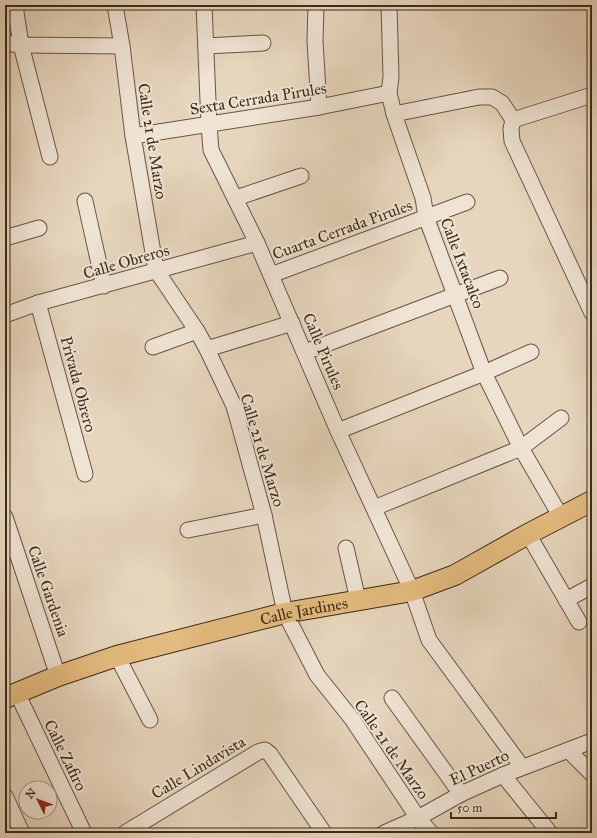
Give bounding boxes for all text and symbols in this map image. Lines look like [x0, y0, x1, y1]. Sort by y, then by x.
street label: Sexta Cerrada Pirules [188, 78, 328, 119]
street label: Calle 21 de Marzo [134, 82, 171, 200]
street label: Cuarta Cerrada Pirules [270, 195, 415, 264]
street label: Calle Ixtacalco [437, 215, 489, 311]
street label: Calle Obreros [81, 240, 172, 283]
street label: Calle Pirules [299, 310, 348, 392]
street label: Privada Obrero [57, 334, 100, 434]
street label: Calle 21 de Marzo [236, 391, 289, 509]
street label: Calle Gardenia [24, 543, 73, 640]
street label: Calle Jardines [258, 593, 349, 629]
street label: Calle 21 de Marzo [350, 696, 433, 803]
street label: Calle Zafiro [40, 717, 91, 794]
street label: Calle Lindavista [148, 732, 249, 803]
street label: El Puerto [446, 745, 512, 789]
north arrow [18, 780, 58, 820]
text: N [23, 785, 39, 801]
scale bar [451, 794, 556, 820]
text: 50 m [457, 801, 482, 815]

